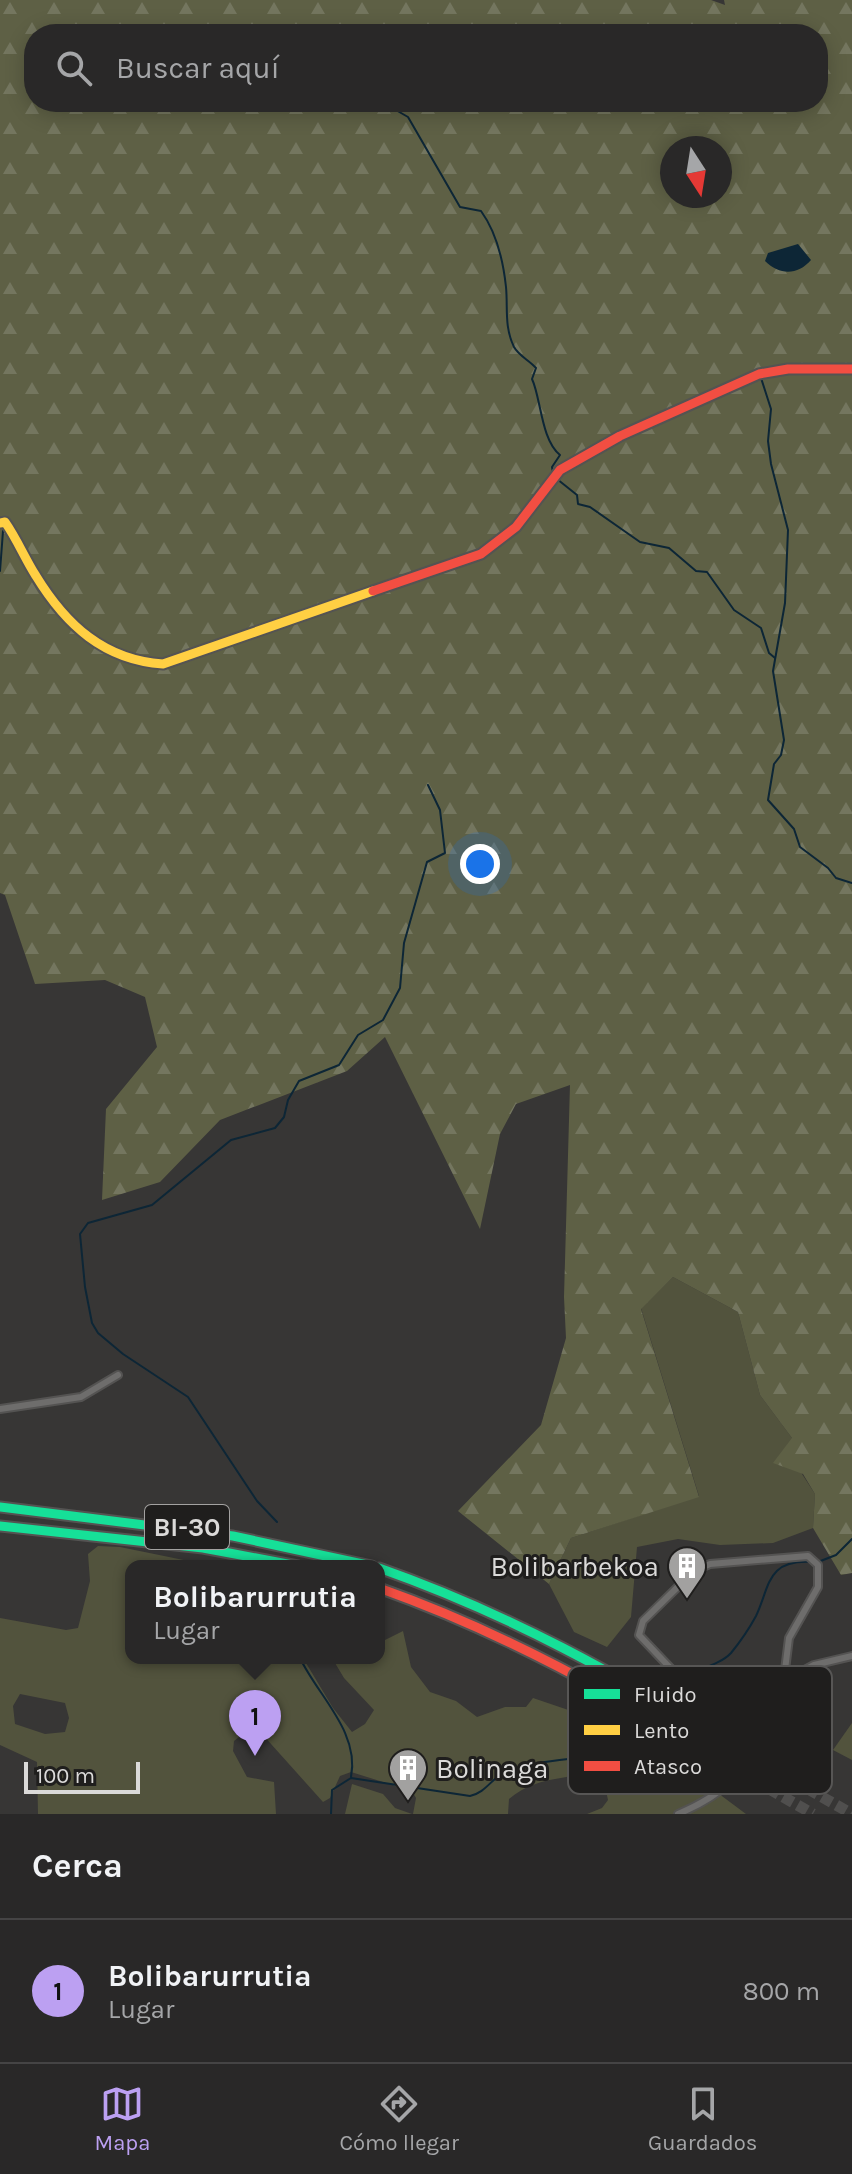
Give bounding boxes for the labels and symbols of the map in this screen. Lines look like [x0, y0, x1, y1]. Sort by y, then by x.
north arrow [660, 136, 732, 208]
your location [460, 844, 500, 884]
road number: BI-30 [145, 1505, 229, 1549]
building icon: Bolibarbekoa [666, 1545, 708, 1600]
place label: Bolibarbekoa [491, 1550, 659, 1583]
legend [568, 1666, 832, 1794]
text: Fluido [634, 1682, 697, 1708]
pin: 1 [229, 1690, 281, 1756]
text: Lento [634, 1718, 689, 1744]
building icon: Bolinaga [387, 1747, 429, 1802]
place label: Bolinaga [436, 1752, 548, 1785]
text: Atasco [634, 1754, 702, 1780]
scale bar [24, 1758, 140, 1794]

